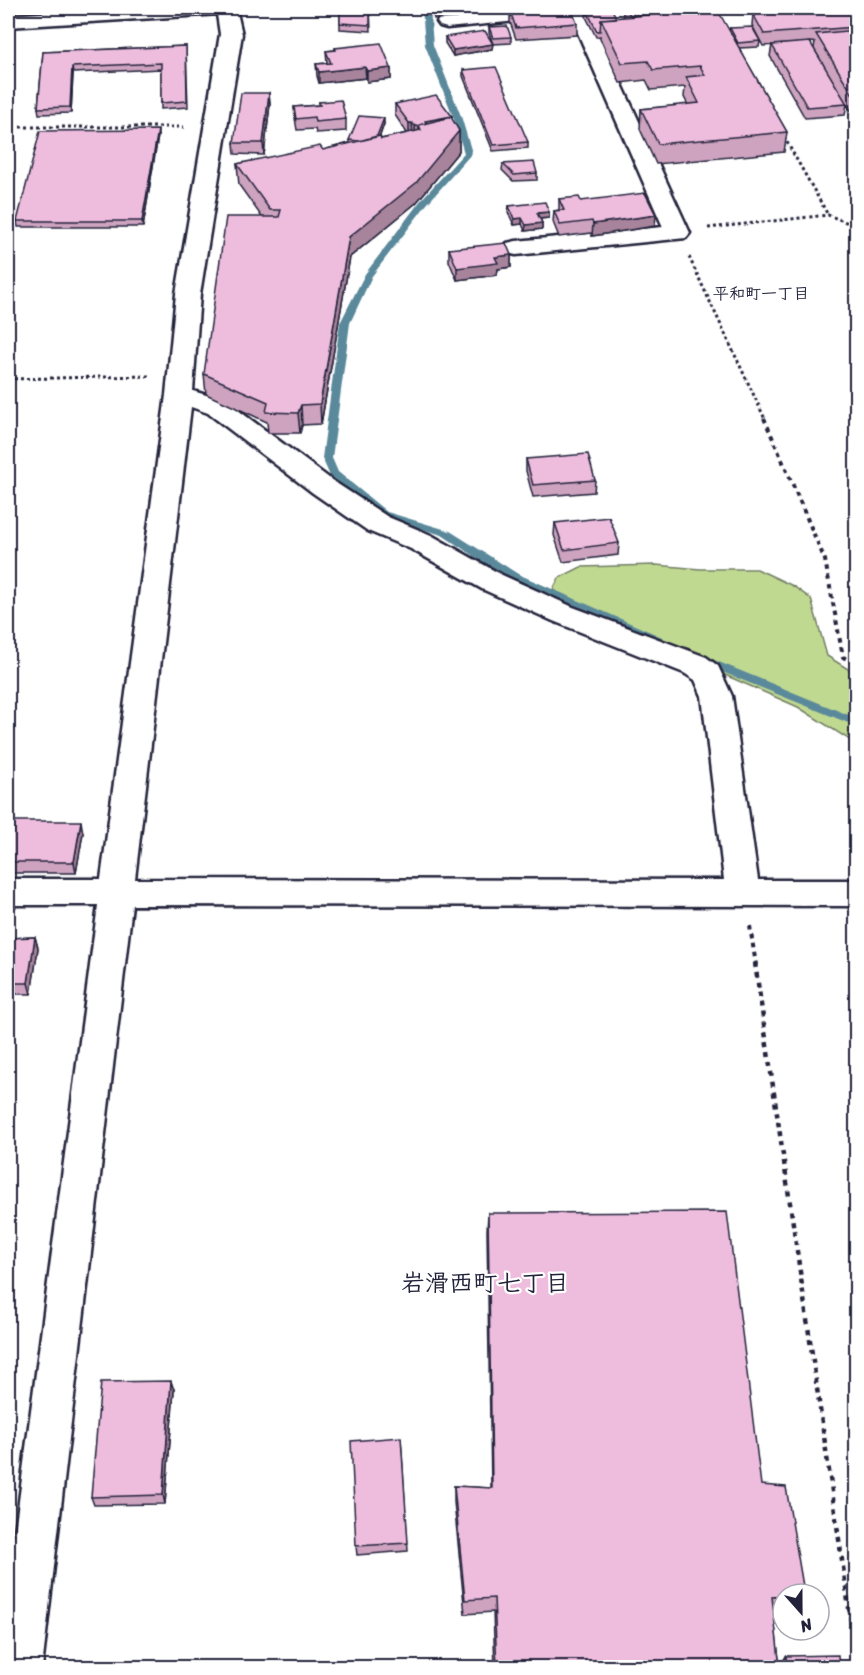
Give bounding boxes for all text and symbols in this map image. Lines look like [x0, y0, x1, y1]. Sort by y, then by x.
district label: 平和町一丁目 [713, 279, 809, 308]
district label: 岩滑西町七丁目 [401, 1262, 569, 1304]
north arrow [771, 1582, 831, 1642]
text: N [795, 1610, 818, 1641]

